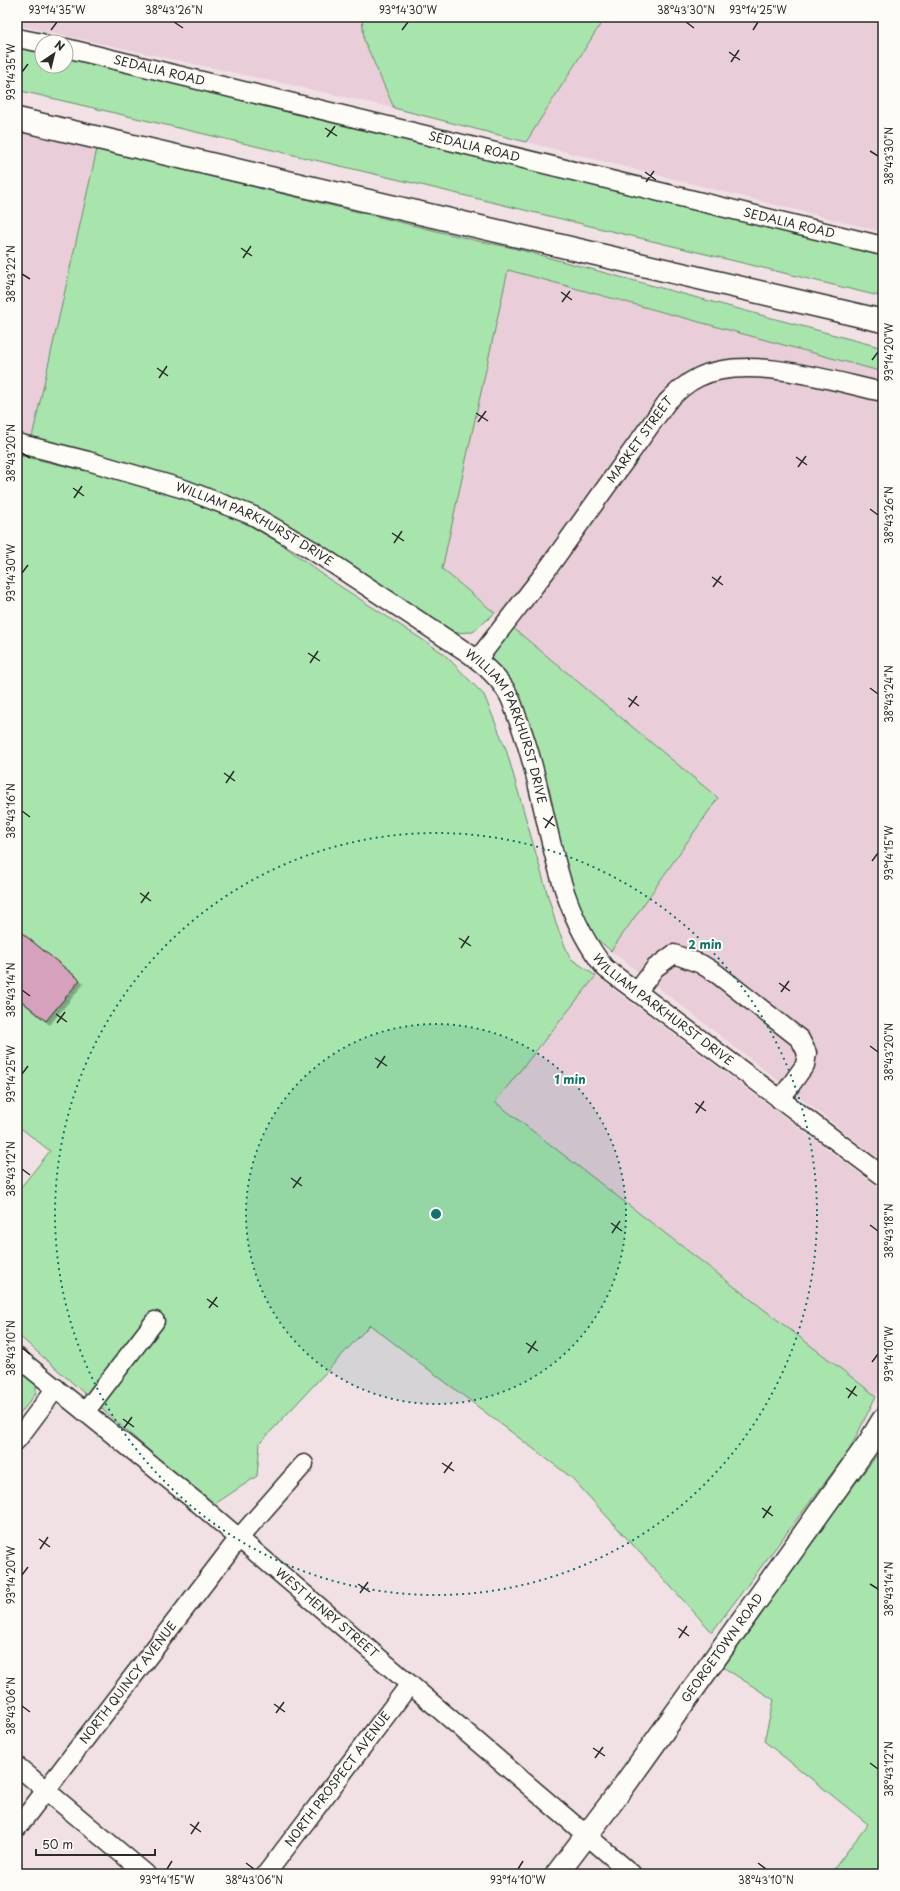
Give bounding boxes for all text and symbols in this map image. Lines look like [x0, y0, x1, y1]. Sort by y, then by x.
text: 93°14'35"W [29, 2, 86, 17]
text: 38°43'26"N [145, 2, 203, 17]
text: 93°14'30"W [379, 2, 438, 17]
text: 38°43'30"N [657, 2, 715, 17]
text: 93°14'25"W [729, 2, 787, 17]
north arrow [34, 34, 74, 74]
text: N [52, 36, 69, 55]
text: 93°14'35"W [3, 43, 18, 100]
street label: SEDALIA ROAD [112, 50, 207, 89]
street label: SEDALIA ROAD [427, 126, 522, 166]
text: 38°43'30"N [881, 127, 896, 185]
street label: SEDALIA ROAD [742, 202, 837, 242]
text: 38°43'22"N [3, 245, 18, 303]
text: 93°14'20"W [881, 322, 896, 381]
street label: MARKET STREET [602, 391, 677, 486]
text: 38°43'20"N [3, 424, 18, 482]
street label: WILLIAM PARKHURST DRIVE [174, 477, 337, 570]
text: 38°43'26"N [881, 486, 896, 544]
text: 93°14'30"W [3, 543, 18, 602]
street label: WILLIAM PARKHURST DRIVE [462, 644, 552, 805]
text: 38°43'24"N [881, 665, 896, 723]
text: 38°43'16"N [3, 783, 18, 839]
text: 93°14'15"W [881, 825, 896, 881]
text: 2 min [688, 935, 722, 953]
street label: WILLIAM PARKHURST DRIVE [589, 949, 738, 1069]
text: 38°43'14"N [3, 962, 18, 1018]
text: 38°43'20"N [881, 1023, 896, 1081]
text: 93°14'25"W [3, 1045, 18, 1103]
text: 1 min [554, 1070, 586, 1088]
text: 38°43'12"N [3, 1141, 18, 1197]
text: 38°43'18"N [881, 1203, 896, 1259]
centre of rings [429, 1207, 443, 1221]
text: 38°43'10"N [3, 1320, 18, 1376]
text: 93°14'10"W [881, 1325, 896, 1382]
text: 93°14'20"W [3, 1545, 18, 1604]
text: 38°43'14"N [881, 1561, 896, 1617]
street label: WEST HENRY STREET [272, 1563, 383, 1662]
street label: GEORGETOWN ROAD [676, 1589, 767, 1706]
street label: NORTH QUINCY AVENUE [75, 1617, 180, 1747]
text: 38°43'06"N [3, 1677, 18, 1735]
street label: NORTH PROSPECT AVENUE [280, 1707, 394, 1850]
text: 38°43'12"N [881, 1741, 896, 1797]
scale bar [36, 1831, 155, 1857]
text: 50 m [42, 1835, 73, 1853]
text: 93°14'15"W [140, 1872, 195, 1887]
text: 38°43'06"N [225, 1872, 283, 1887]
text: 93°14'10"W [490, 1872, 547, 1887]
text: 38°43'10"N [738, 1872, 794, 1887]

